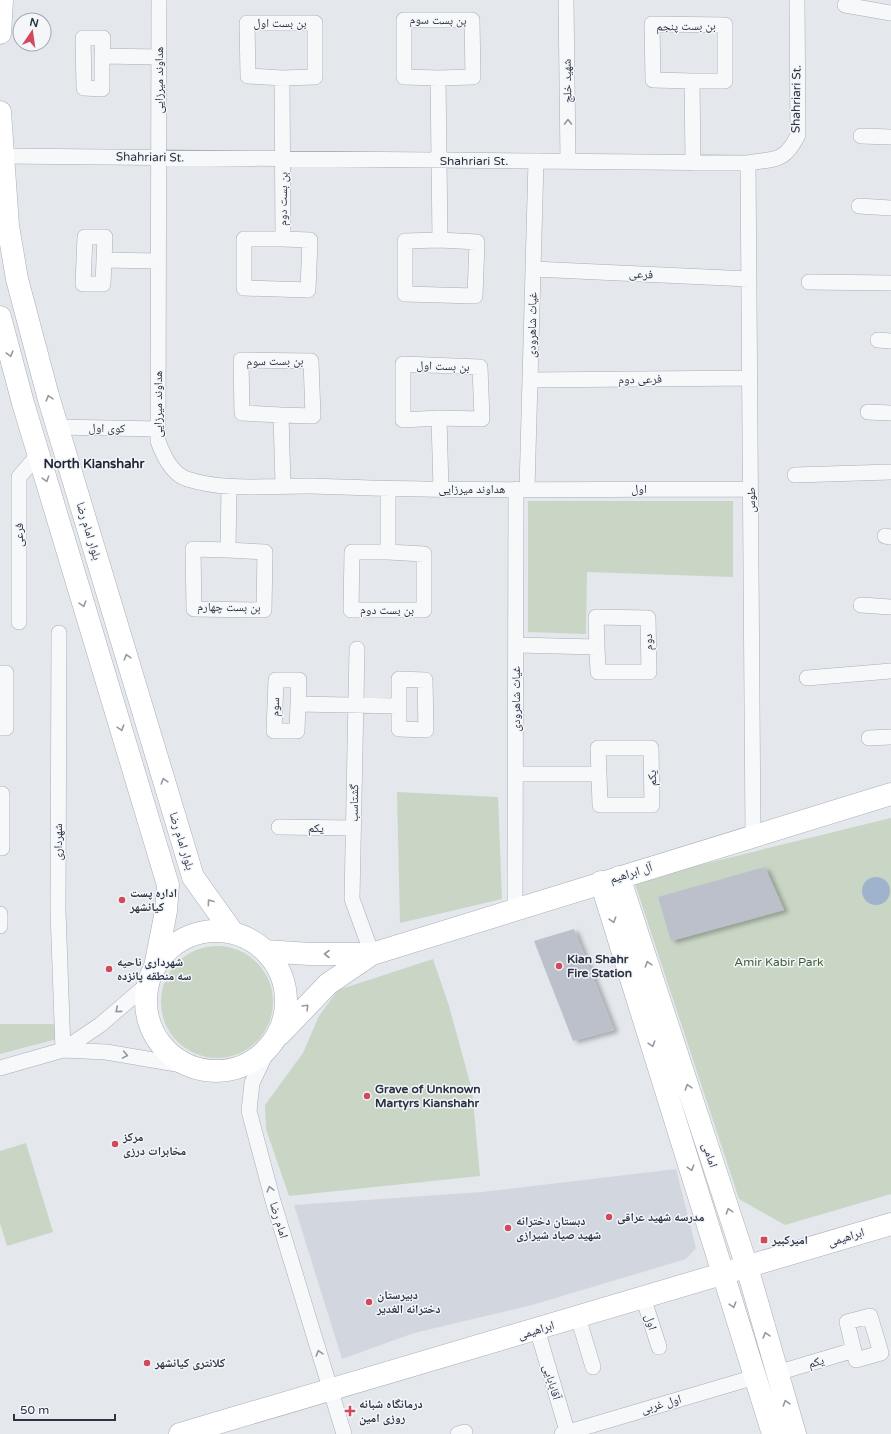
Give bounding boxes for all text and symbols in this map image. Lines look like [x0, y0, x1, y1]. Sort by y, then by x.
north arrow [12, 12, 52, 52]
street label: بن بست سوم [409, 13, 467, 28]
text: N [28, 15, 40, 30]
street label: بن بست اول [253, 16, 307, 30]
street label: بن بست پنجم [656, 18, 716, 35]
street label: هداوند میرزایی [152, 47, 166, 113]
street label: شهید خلج [560, 59, 575, 103]
street label: Shahriari St. [788, 65, 804, 133]
one-way arrow [564, 119, 572, 125]
street label: Shahriari St. [116, 149, 184, 165]
street label: Shahriari St. [440, 154, 508, 168]
street label: بن بست دوم [276, 172, 291, 226]
street label: فرعی [629, 267, 653, 281]
street label: غیاث شاهرودی [524, 292, 540, 358]
one-way arrow [5, 351, 14, 358]
street label: بن بست سوم [246, 354, 304, 369]
street label: بن بست اول [416, 358, 470, 374]
street label: هداوند میرزایی [151, 371, 165, 437]
street label: فرعی دوم [618, 372, 662, 387]
one-way arrow [45, 395, 54, 402]
street label: کوی اول [89, 421, 126, 435]
district label: North Kianshahr [44, 456, 145, 472]
one-way arrow [41, 476, 50, 483]
street label: هداوند میرزایی [439, 482, 505, 496]
street label: اول [631, 482, 647, 496]
street label: طوس [744, 487, 758, 513]
street label: بلوار امام رضا [73, 500, 104, 562]
street label: فرعی [12, 523, 26, 547]
street label: بن بست چهارم [197, 599, 261, 616]
one-way arrow [78, 600, 87, 607]
street label: بن بست دوم [360, 603, 414, 618]
street label: دوم [641, 634, 656, 650]
one-way arrow [123, 653, 132, 660]
street label: غیاث شاهرودی [509, 666, 523, 732]
street label: سوم [268, 697, 283, 717]
one-way arrow [116, 725, 125, 732]
street label: یکم [645, 770, 660, 786]
one-way arrow [160, 778, 169, 785]
street label: گشتاسب [347, 784, 362, 822]
street label: بلوار امام رضا [166, 810, 197, 872]
street label: یکم [308, 821, 324, 836]
street label: شهرداری [51, 823, 65, 861]
street label: آل ابراهیم [608, 860, 655, 887]
place label: اداره پست کیانشهر [129, 886, 177, 914]
marker: اداره پست کیانشهر [117, 895, 127, 905]
one-way arrow [207, 899, 215, 906]
one-way arrow [608, 916, 617, 923]
one-way arrow [324, 950, 330, 958]
place label: Kian Shahr Fire Station [567, 952, 632, 980]
place label: شهرداری ناحیه سه منطقه پانزده [117, 955, 191, 983]
park label: Amir Kabir Park [734, 955, 824, 969]
one-way arrow [644, 960, 653, 967]
marker: Kian Shahr Fire Station [554, 961, 564, 971]
marker: شهرداری ناحیه سه منطقه پانزده [104, 964, 114, 974]
one-way arrow [301, 1004, 309, 1012]
one-way arrow [116, 1005, 123, 1012]
one-way arrow [647, 1040, 656, 1047]
one-way arrow [122, 1050, 128, 1059]
place label: Grave of Unknown Martyrs Kianshahr [375, 1082, 481, 1111]
one-way arrow [684, 1084, 693, 1091]
marker: Grave of Unknown Martyrs Kianshahr [362, 1091, 372, 1101]
place label: مرکز مخابرات درزی [122, 1130, 186, 1159]
marker: مرکز مخابرات درزی [110, 1139, 120, 1149]
street label: امامی [699, 1141, 721, 1169]
one-way arrow [686, 1164, 695, 1171]
one-way arrow [266, 1185, 275, 1192]
street label: امام رضا [266, 1200, 291, 1240]
one-way arrow [725, 1208, 733, 1215]
place label: مدرسه شهید عراقی [617, 1210, 705, 1225]
marker: مدرسه شهید عراقی [604, 1212, 614, 1222]
place label: دبستان دخترانه شهید صیاد شیرازی [516, 1214, 601, 1243]
marker: دبستان دخترانه شهید صیاد شیرازی [503, 1223, 513, 1233]
street label: ابراهیمی [826, 1225, 866, 1250]
place label: امیرکبیر [771, 1233, 808, 1247]
marker: امیرکبیر [759, 1235, 769, 1245]
place label: دبیرستان دخترانه الغدیر [376, 1288, 441, 1316]
marker: دبیرستان دخترانه الغدیر [364, 1297, 374, 1307]
one-way arrow [729, 1301, 737, 1308]
street label: اول [642, 1312, 660, 1332]
street label: ابراهیمی [516, 1318, 556, 1343]
one-way arrow [762, 1332, 771, 1339]
one-way arrow [315, 1350, 324, 1357]
street label: یکم [806, 1353, 826, 1372]
place label: کلانتری کیانشهر [154, 1356, 226, 1371]
marker: کلانتری کیانشهر [142, 1358, 152, 1368]
street label: آقابابایی [540, 1363, 564, 1402]
street label: اول غربی [639, 1392, 683, 1417]
scale bar [14, 1396, 115, 1422]
place label: درمانگاه شبانه روزی امین [359, 1397, 423, 1426]
one-way arrow [782, 1400, 791, 1407]
text: 50 m [20, 1403, 49, 1417]
marker: درمانگاه شبانه روزی امین [344, 1405, 356, 1417]

